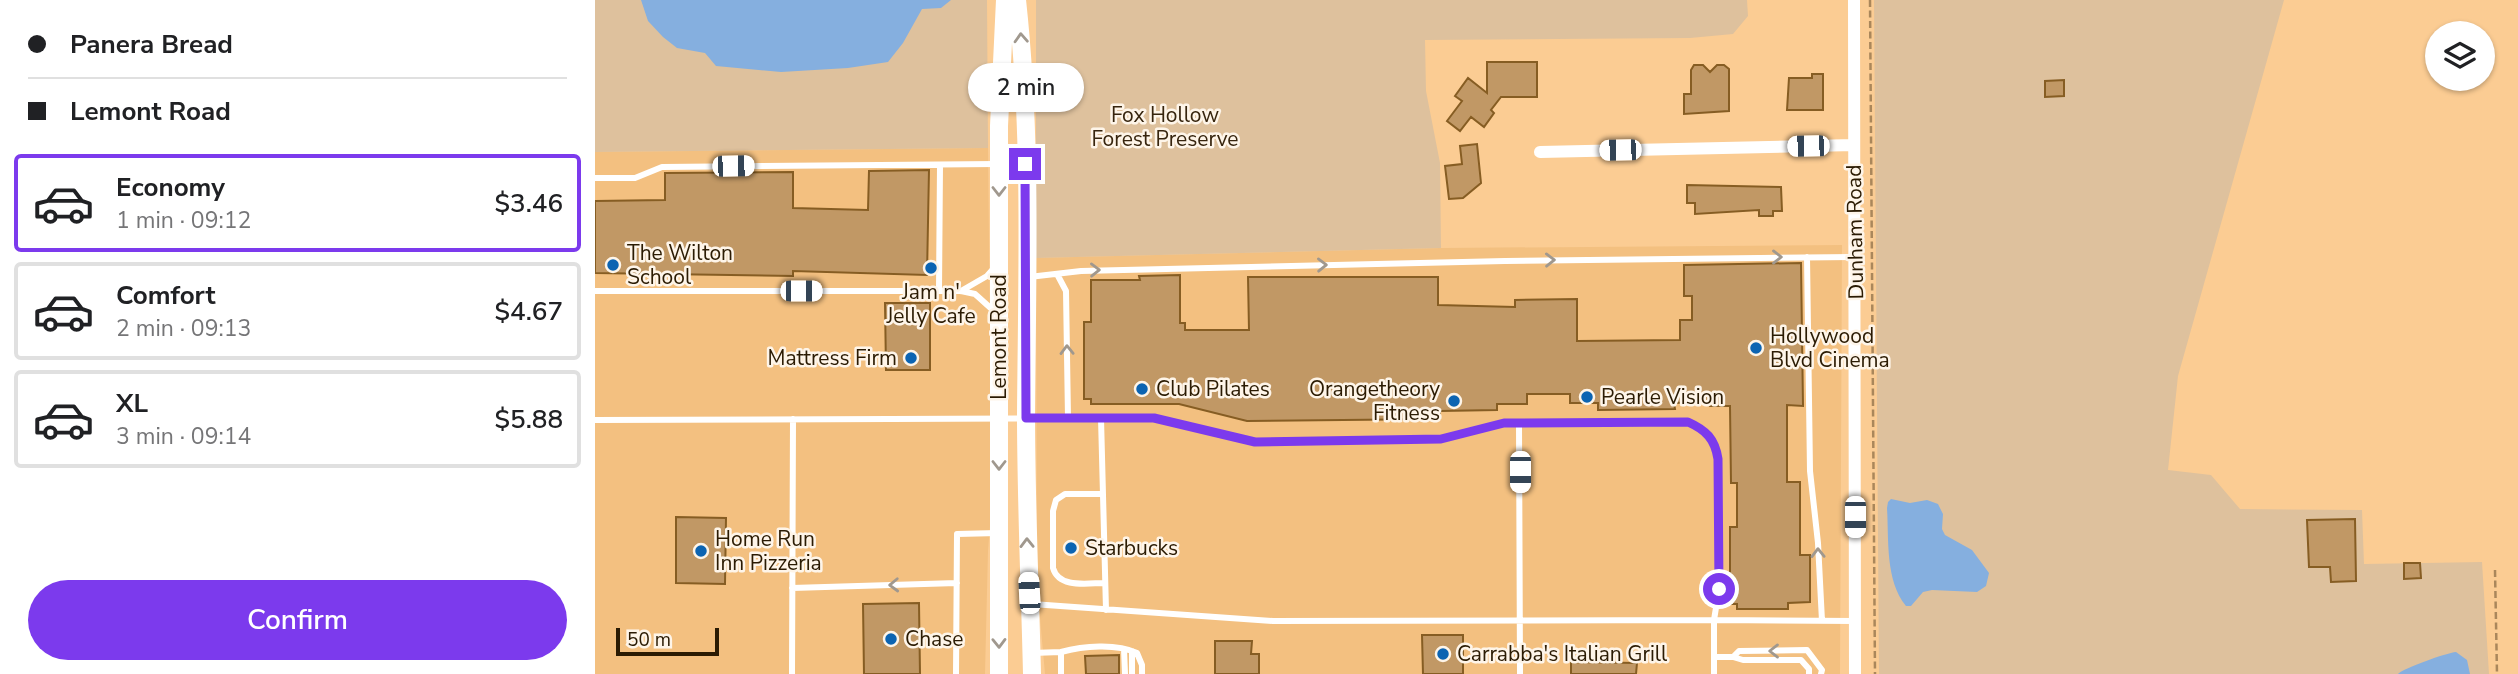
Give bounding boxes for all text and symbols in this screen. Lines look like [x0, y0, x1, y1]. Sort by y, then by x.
map controls [2425, 21, 2495, 91]
button: layers [2425, 21, 2495, 91]
text: Panera Bread [70, 27, 233, 62]
one-way arrow [1014, 32, 1029, 43]
callout: 2 min [967, 62, 1083, 111]
text: 2 min [997, 72, 1055, 103]
text: Lemont Road [70, 94, 231, 129]
park label: Fox Hollow Forest Preserve [1092, 101, 1238, 153]
car [1787, 135, 1830, 157]
car [1599, 139, 1642, 161]
route end [1009, 148, 1041, 180]
car [712, 155, 755, 177]
street label: Dunham Road [1840, 164, 1870, 300]
text: Economy [116, 170, 225, 205]
icon: car [32, 172, 95, 235]
text: $3.46 [494, 186, 563, 221]
one-way arrow [991, 186, 1007, 196]
text: 1 min · 09:12 [116, 205, 251, 236]
place label: The Wilton School [627, 239, 733, 291]
one-way arrow [1772, 249, 1783, 265]
one-way arrow [1545, 252, 1555, 268]
marker: The Wilton School [605, 257, 621, 273]
one-way arrow [1317, 257, 1328, 273]
marker: Jam n' Jelly Cafe [923, 260, 939, 276]
one-way arrow [1090, 263, 1101, 278]
street label: Lemont Road [985, 274, 1013, 400]
text: Comfort [116, 278, 216, 313]
place label: Jam n' Jelly Cafe [885, 278, 976, 330]
icon: car [32, 280, 95, 343]
car [781, 281, 823, 302]
text: $4.67 [494, 294, 563, 329]
text: 2 min · 09:13 [116, 313, 251, 344]
place label: Hollywood Blvd Cinema [1770, 322, 1890, 374]
marker: Hollywood Blvd Cinema [1748, 340, 1764, 356]
place label: Mattress Firm [767, 344, 897, 372]
one-way arrow [1059, 344, 1074, 355]
marker: Mattress Firm [903, 350, 919, 366]
place label: Club Pilates [1156, 375, 1270, 403]
place label: Orangetheory Fitness [1309, 375, 1440, 427]
marker: Club Pilates [1134, 381, 1150, 397]
place label: Pearle Vision [1601, 383, 1724, 411]
text: XL [116, 386, 148, 421]
icon: car [32, 388, 95, 451]
marker: Pearle Vision [1579, 389, 1595, 405]
marker: Orangetheory Fitness [1446, 393, 1462, 409]
text: $5.88 [494, 402, 563, 437]
text: 3 min · 09:14 [116, 421, 251, 452]
car [1510, 451, 1531, 493]
one-way arrow [991, 460, 1007, 470]
car [1845, 496, 1866, 538]
place label: Home Run Inn Pizzeria [715, 525, 822, 577]
place label: Starbucks [1085, 534, 1178, 562]
one-way arrow [1019, 537, 1035, 547]
marker: Starbucks [1063, 540, 1079, 556]
marker: Home Run Inn Pizzeria [693, 543, 709, 559]
one-way arrow [1811, 548, 1826, 559]
car [1018, 571, 1041, 615]
route start [1703, 573, 1735, 605]
one-way arrow [889, 577, 899, 593]
button: Confirm [28, 580, 567, 660]
scale bar [616, 625, 719, 657]
place label: Chase [905, 625, 963, 653]
text: 50 m [627, 627, 671, 653]
marker: Chase [883, 631, 899, 647]
one-way arrow [991, 638, 1007, 648]
place label: Carrabba's Italian Grill [1457, 640, 1668, 668]
one-way arrow [1768, 643, 1778, 659]
marker: Carrabba's Italian Grill [1435, 646, 1451, 662]

